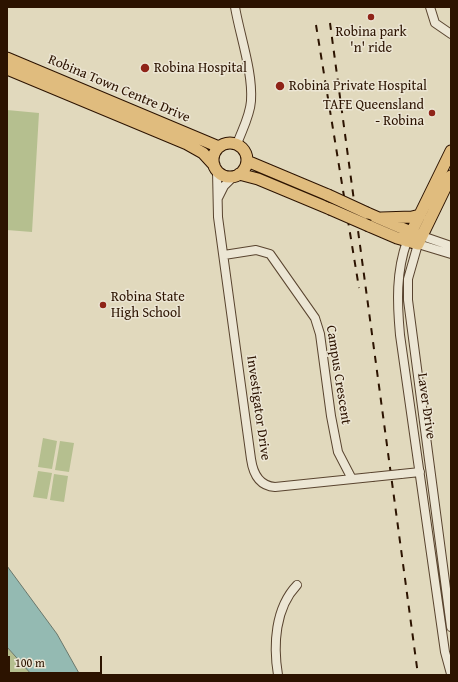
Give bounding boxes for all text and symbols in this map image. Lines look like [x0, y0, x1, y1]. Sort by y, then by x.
marker: Robina park 'n' ride [366, 12, 376, 22]
place label: Robina park 'n' ride [336, 24, 406, 56]
street label: Robina Town Centre Drive [45, 51, 193, 127]
place label: Robina Hospital [154, 60, 247, 76]
marker: Robina Hospital [139, 62, 151, 74]
place label: Robina Private Hospital [289, 78, 427, 94]
marker: Robina Private Hospital [274, 80, 286, 92]
place label: TAFE Queensland - Robina [323, 97, 424, 130]
marker: TAFE Queensland - Robina [427, 108, 437, 118]
place label: Robina State High School [111, 289, 185, 322]
marker: Robina State High School [98, 300, 108, 310]
street label: Campus Crescent [322, 324, 354, 426]
street label: Investigator Drive [242, 354, 274, 462]
street label: Laver Drive [413, 372, 439, 440]
scale bar [10, 648, 104, 674]
text: 100 m [15, 654, 45, 671]

